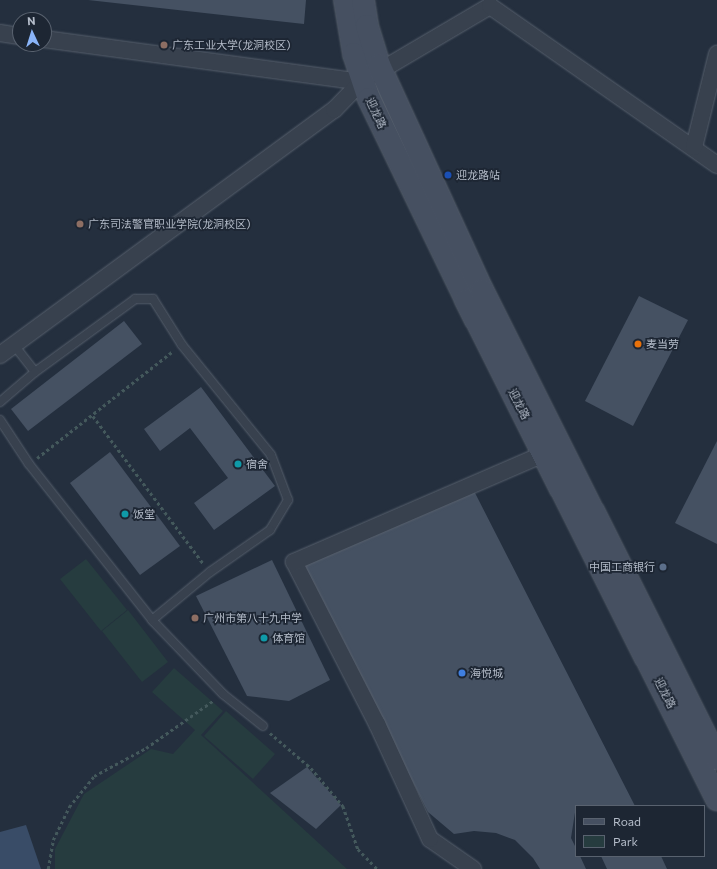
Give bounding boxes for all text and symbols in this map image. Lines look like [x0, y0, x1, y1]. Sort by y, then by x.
north arrow [12, 12, 52, 52]
text: N [27, 14, 36, 27]
place label: 广东工业大学(龙洞校区) [172, 38, 290, 52]
marker: 广东工业大学(龙洞校区) [159, 40, 169, 50]
street label: 迎龙路 [363, 95, 389, 131]
place label: 迎龙路站 [456, 168, 500, 182]
marker: 迎龙路站 [443, 170, 453, 180]
place label: 广东司法警官职业学院(龙洞校区) [88, 217, 250, 231]
marker: 广东司法警官职业学院(龙洞校区) [75, 219, 85, 229]
place label: 麦当劳 [646, 337, 679, 351]
marker: 麦当劳 [633, 339, 643, 349]
street label: 迎龙路 [506, 386, 532, 422]
place label: 宿舍 [246, 457, 268, 471]
marker: 宿舍 [233, 459, 243, 469]
place label: 饭堂 [133, 507, 155, 521]
marker: 饭堂 [120, 509, 130, 519]
place label: 中国工商银行 [589, 560, 655, 574]
marker: 中国工商银行 [658, 562, 668, 572]
place label: 广州市第八十九中学 [203, 611, 302, 625]
marker: 广州市第八十九中学 [190, 613, 200, 623]
place label: 体育馆 [272, 631, 305, 645]
marker: 体育馆 [259, 633, 269, 643]
place label: 海悦城 [470, 666, 503, 680]
marker: 海悦城 [457, 668, 467, 678]
street label: 迎龙路 [652, 675, 678, 711]
legend [575, 805, 705, 857]
text: Road [613, 814, 641, 828]
text: Park [613, 834, 638, 848]

